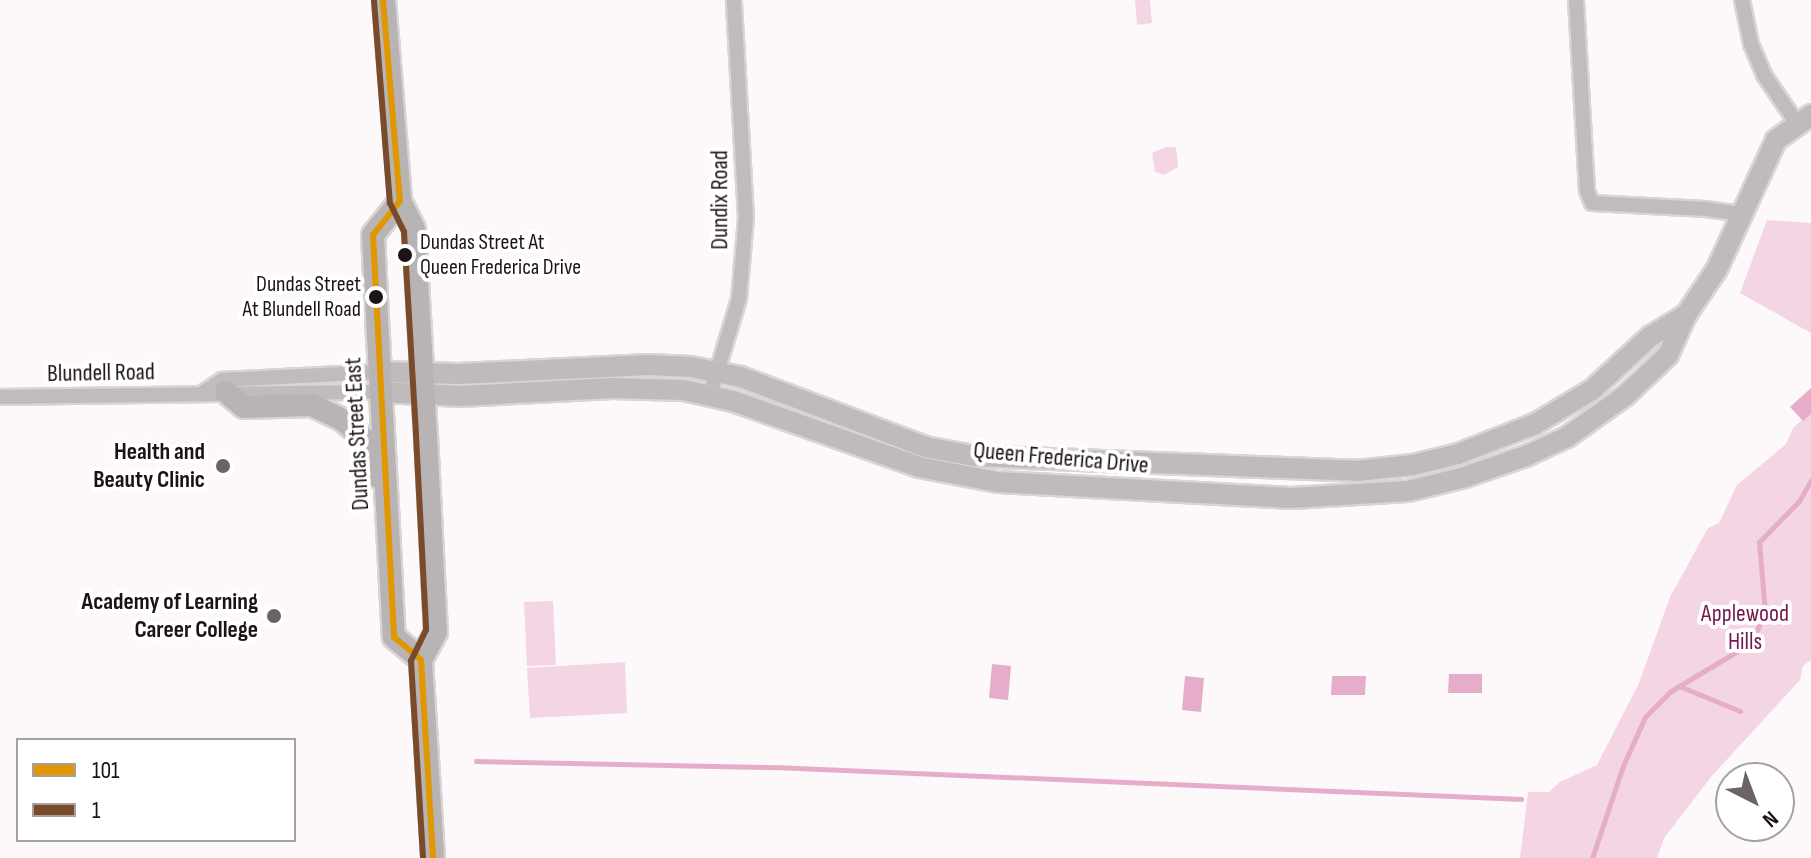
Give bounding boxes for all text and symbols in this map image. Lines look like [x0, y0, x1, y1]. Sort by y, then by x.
street label: Dundix Road [706, 150, 734, 250]
place label: Dundas Street At Queen Frederica Drive [420, 229, 581, 280]
marker: Dundas Street At Queen Frederica Drive [397, 247, 413, 263]
place label: Dundas Street At Blundell Road [242, 271, 361, 322]
marker: Dundas Street At Blundell Road [368, 289, 384, 305]
street label: Dundas Street East [339, 357, 375, 511]
street label: Blundell Road [47, 358, 155, 388]
street label: Queen Frederica Drive [972, 436, 1150, 480]
place label: Health and Beauty Clinic [93, 438, 205, 494]
marker: Health and Beauty Clinic [212, 455, 234, 477]
place label: Academy of Learning Career College [82, 588, 258, 644]
park label: Applewood Hills [1701, 600, 1789, 656]
marker: Academy of Learning Career College [265, 607, 283, 625]
legend [16, 738, 296, 842]
text: 101 [92, 756, 120, 785]
north arrow [1715, 762, 1795, 842]
text: 1 [92, 796, 100, 825]
text: N [1757, 805, 1783, 833]

